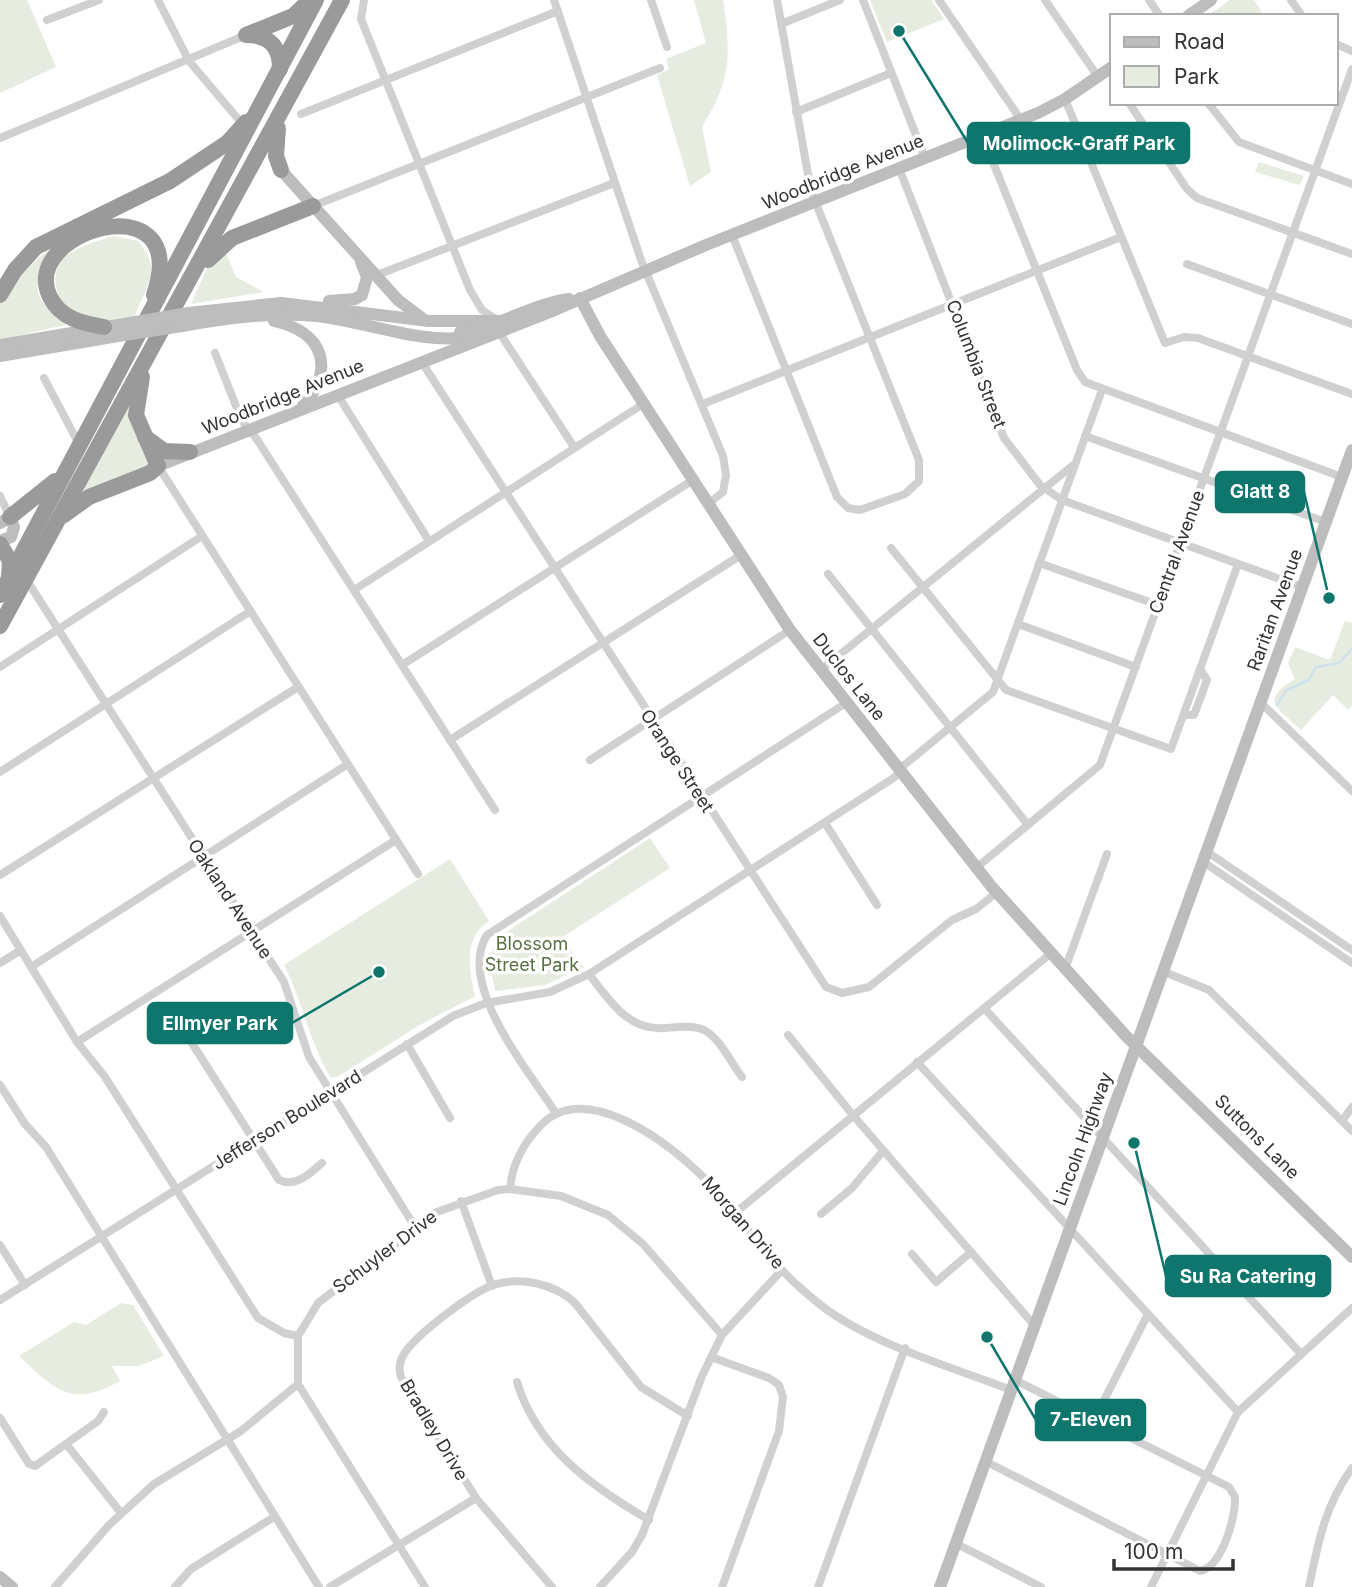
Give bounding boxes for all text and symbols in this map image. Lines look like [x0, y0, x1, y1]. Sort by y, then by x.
legend [1110, 14, 1338, 105]
text: Road [1174, 29, 1225, 54]
text: Park [1174, 64, 1219, 89]
callout: Molimock-Graff Park [968, 123, 1189, 163]
street label: Woodbridge Avenue [759, 129, 927, 214]
text: Molimock-Graff Park [983, 132, 1175, 155]
street label: Columbia Street [942, 297, 1011, 431]
street label: Woodbridge Avenue [199, 354, 367, 439]
callout: Glatt 8 [1216, 472, 1304, 512]
text: Glatt 8 [1230, 480, 1290, 503]
street label: Central Avenue [1144, 487, 1209, 616]
street label: Raritan Avenue [1243, 546, 1306, 674]
street label: Duclos Lane [809, 629, 890, 725]
street label: Orange Street [636, 705, 719, 816]
street label: Oakland Avenue [184, 835, 277, 962]
park label: Blossom Street Park [485, 933, 579, 975]
callout: Ellmyer Park [148, 1003, 292, 1043]
text: Ellmyer Park [162, 1012, 278, 1035]
street label: Jefferson Boulevard [208, 1065, 365, 1174]
street label: Lincoln Highway [1049, 1069, 1116, 1208]
street label: Suttons Lane [1211, 1090, 1304, 1183]
street label: Morgan Drive [698, 1172, 789, 1273]
street label: Schuyler Drive [329, 1206, 441, 1298]
callout: Su Ra Catering [1166, 1256, 1330, 1296]
text: Su Ra Catering [1180, 1265, 1316, 1288]
street label: Bradley Drive [396, 1375, 473, 1484]
callout: 7-Eleven [1036, 1400, 1145, 1440]
text: 7-Eleven [1050, 1408, 1132, 1431]
scale bar [1114, 1528, 1233, 1572]
text: 100 m [1124, 1539, 1183, 1564]

